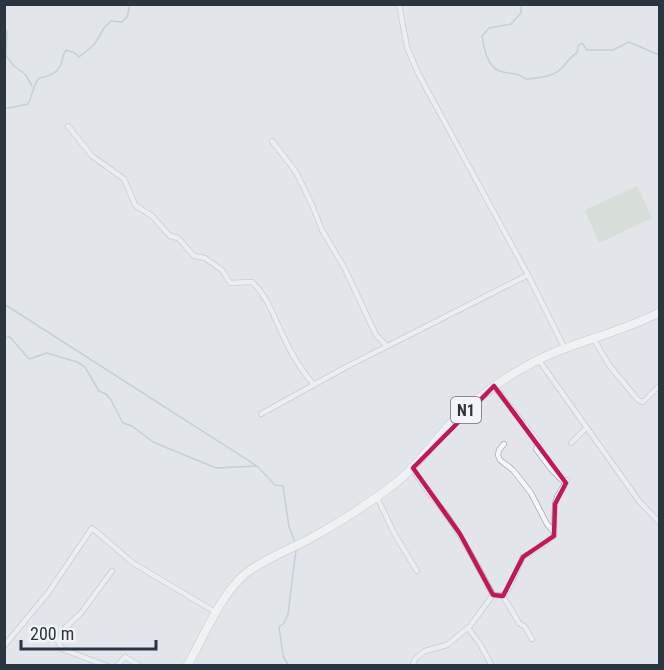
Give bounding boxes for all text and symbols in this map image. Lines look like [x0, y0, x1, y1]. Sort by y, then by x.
road number: N1 [451, 397, 481, 423]
scale bar [21, 613, 156, 651]
text: 200 m [30, 623, 74, 644]

